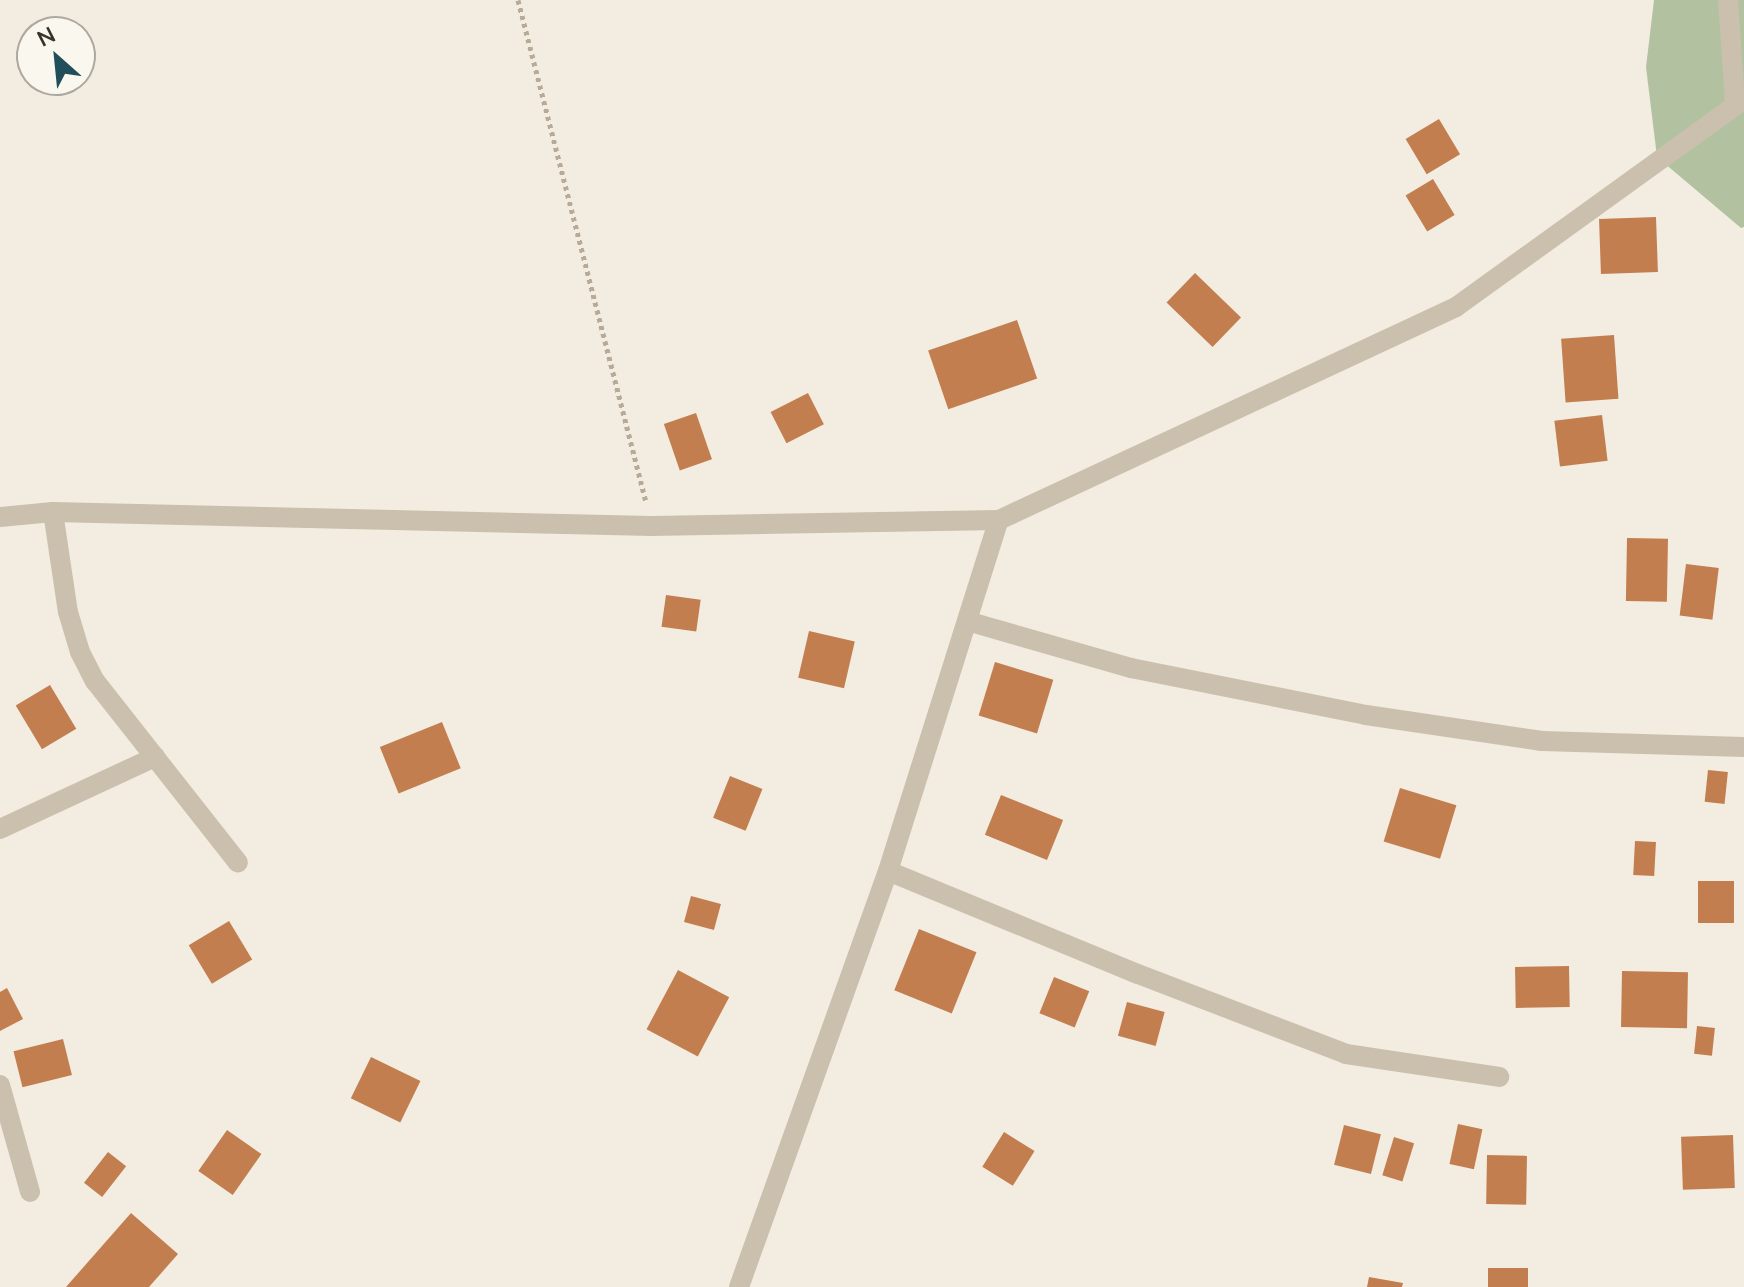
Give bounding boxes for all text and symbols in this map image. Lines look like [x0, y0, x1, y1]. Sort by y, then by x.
north arrow [16, 16, 96, 96]
text: N [32, 20, 60, 53]

